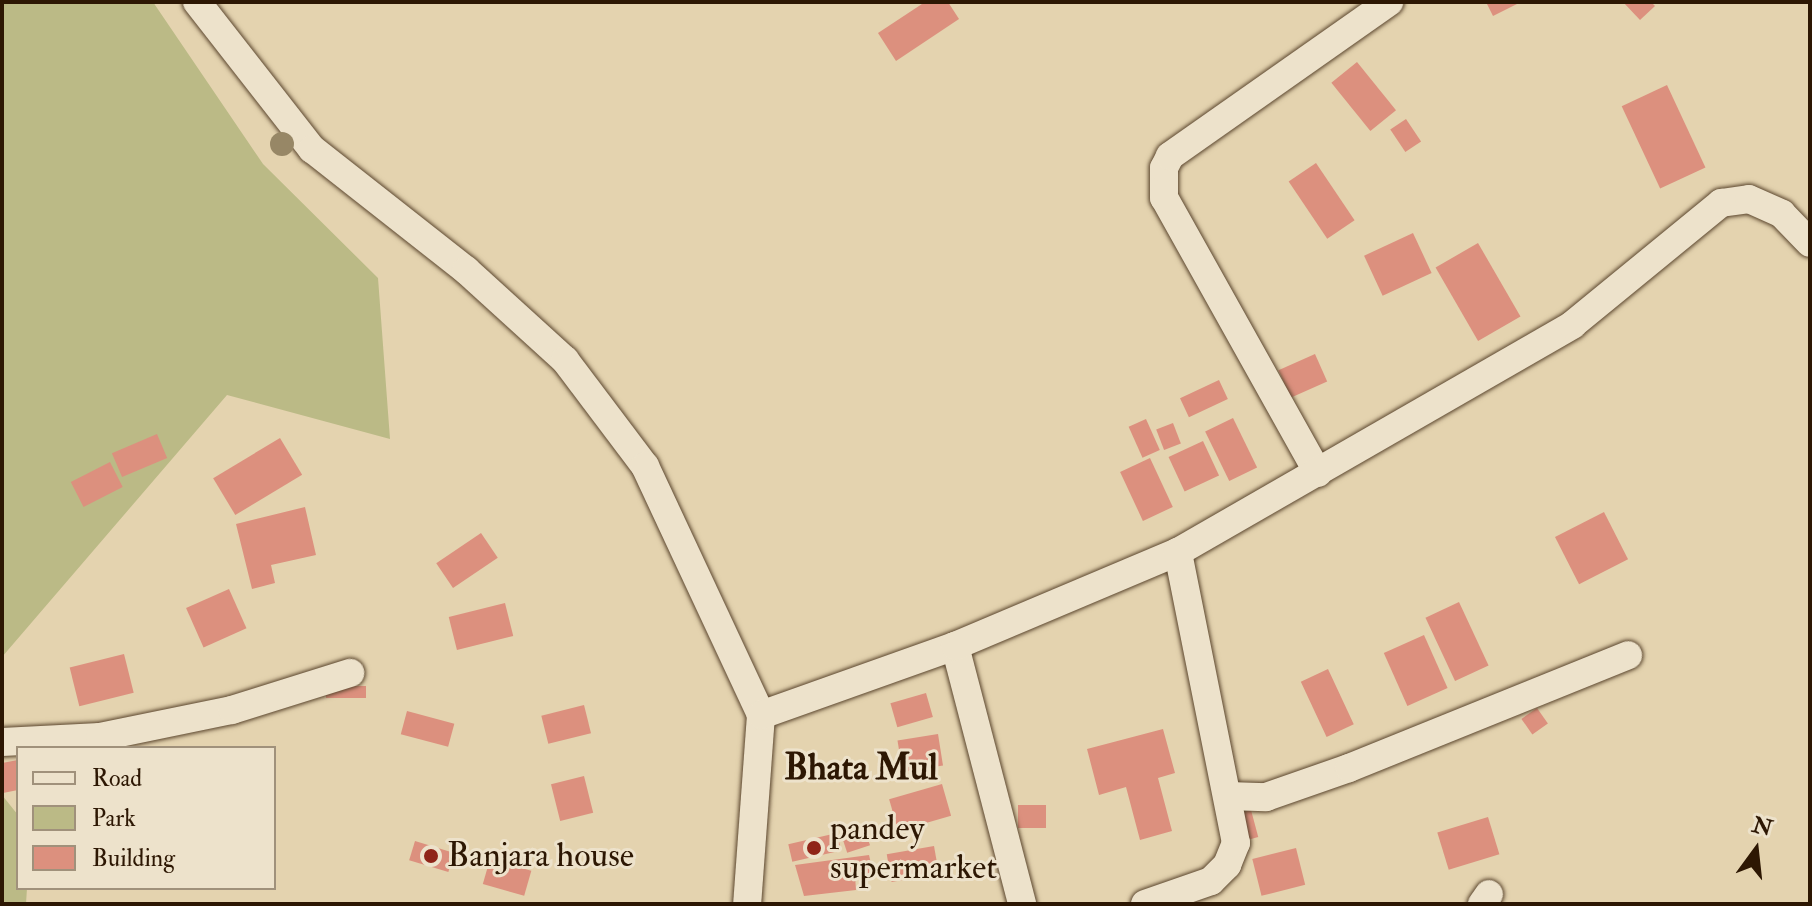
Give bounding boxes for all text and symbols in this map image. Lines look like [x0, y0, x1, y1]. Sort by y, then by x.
legend [16, 746, 276, 890]
district label: Bhata Mul [784, 746, 938, 790]
text: Road [92, 763, 142, 794]
text: Park [92, 803, 136, 834]
place label: pandey supermarket [830, 808, 997, 888]
north arrow [1716, 810, 1796, 890]
text: N [1749, 811, 1775, 843]
place label: Banjara house [447, 836, 634, 876]
marker: pandey supermarket [805, 839, 823, 857]
text: Building [92, 843, 175, 874]
marker: Banjara house [422, 847, 440, 865]

